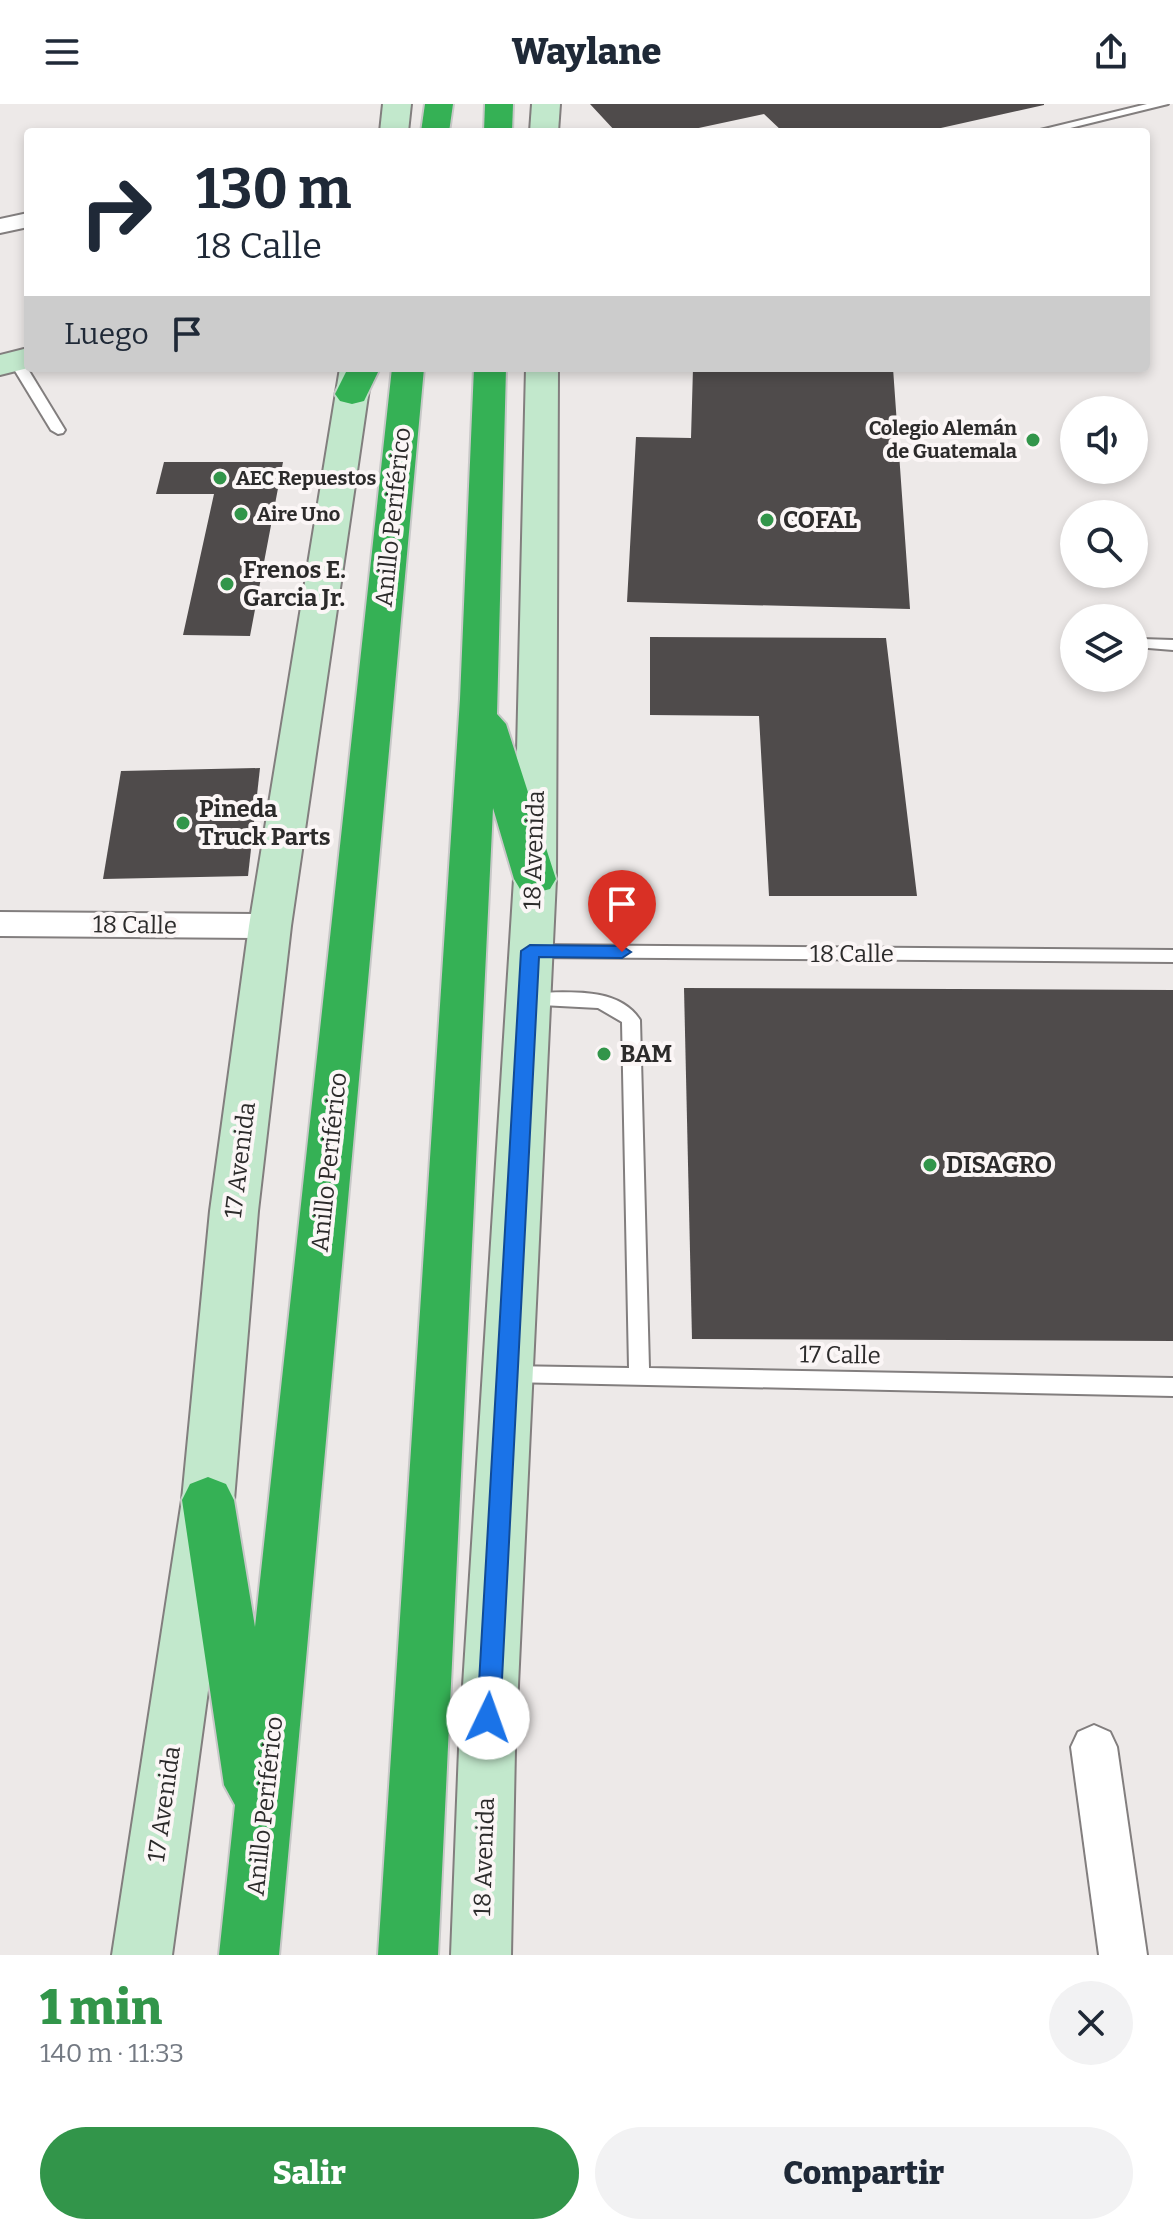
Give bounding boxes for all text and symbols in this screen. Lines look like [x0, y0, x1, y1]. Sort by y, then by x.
icon: menu [40, 30, 84, 74]
text: Waylane [512, 30, 661, 74]
icon: share [1089, 30, 1133, 74]
text: 130 m [196, 156, 352, 223]
icon: right [64, 160, 168, 264]
text: 18 Calle [196, 224, 322, 268]
icon: arrive [165, 312, 209, 356]
text: Luego [64, 316, 149, 352]
map controls [1060, 396, 1148, 692]
button: sound [1060, 396, 1148, 484]
place label: Colegio Alemán de Guatemala [869, 416, 1017, 463]
street label: Anillo Periférico [370, 426, 416, 608]
marker: Colegio Alemán de Guatemala [1024, 431, 1042, 449]
place label: AEC Repuestos [236, 466, 377, 490]
marker: AEC Repuestos [211, 469, 229, 487]
button: search [1060, 500, 1148, 588]
place label: Aire Uno [257, 502, 340, 526]
marker: Aire Uno [232, 505, 250, 523]
place label: COFAL [783, 506, 857, 534]
marker: COFAL [758, 511, 776, 529]
place label: Frenos E. Garcia Jr. [243, 556, 346, 612]
marker: Frenos E. Garcia Jr. [218, 575, 236, 593]
button: layers [1060, 604, 1148, 692]
street label: 18 Avenida [518, 790, 550, 910]
place label: Pineda Truck Parts [199, 795, 331, 851]
marker: Pineda Truck Parts [174, 814, 192, 832]
pin [588, 870, 656, 952]
icon: arrive [600, 882, 644, 926]
street label: 18 Calle [93, 910, 177, 940]
street label: 18 Calle [810, 940, 894, 968]
place label: BAM [620, 1040, 672, 1068]
marker: BAM [595, 1045, 613, 1063]
street label: Anillo Periférico [306, 1071, 352, 1253]
street label: 17 Avenida [219, 1100, 261, 1220]
place label: DISAGRO [946, 1151, 1052, 1179]
marker: DISAGRO [921, 1156, 939, 1174]
street label: 17 Calle [799, 1340, 881, 1370]
position arrow [446, 1676, 530, 1760]
street label: Anillo Periférico [242, 1715, 288, 1897]
street label: 17 Avenida [142, 1744, 186, 1864]
street label: 18 Avenida [468, 1797, 500, 1917]
text: 1 min [40, 1979, 162, 2037]
button: close [1049, 1981, 1133, 2065]
text: 140 m · 11:33 [40, 2038, 184, 2069]
button: Salir [40, 2127, 579, 2219]
button: Compartir [595, 2127, 1133, 2219]

